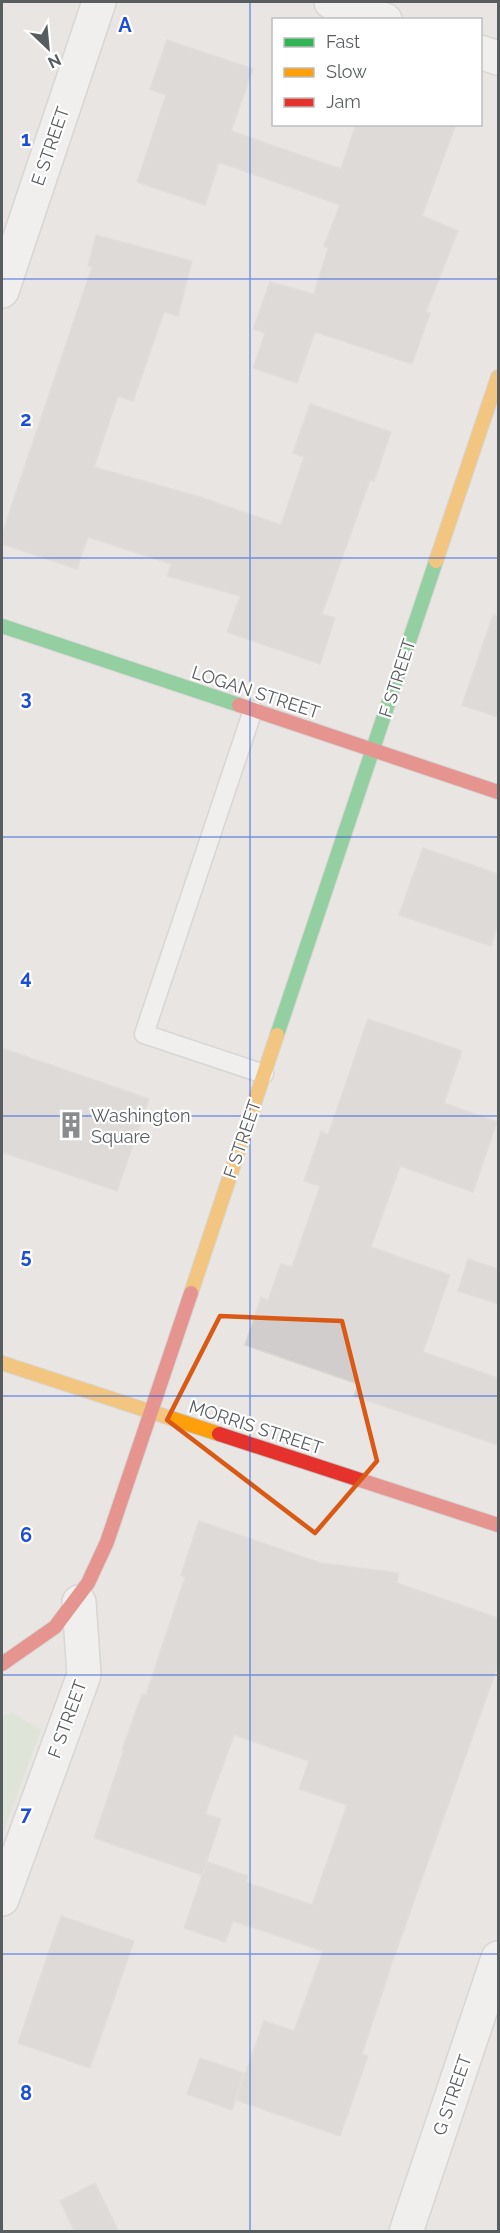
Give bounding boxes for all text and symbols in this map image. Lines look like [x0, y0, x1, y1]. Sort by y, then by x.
text: A [118, 13, 132, 37]
north arrow [18, 18, 78, 78]
legend [272, 18, 482, 126]
text: Fast [326, 31, 360, 52]
text: N [45, 50, 64, 72]
text: Slow [326, 61, 367, 82]
text: Jam [326, 91, 361, 112]
street label: E STREET [27, 104, 73, 188]
text: 1 [21, 127, 31, 151]
text: 2 [20, 407, 32, 431]
street label: F STREET [374, 636, 420, 720]
street label: LOGAN STREET [189, 661, 323, 723]
text: 3 [20, 686, 32, 710]
text: 4 [20, 965, 32, 989]
street label: F STREET [219, 1097, 265, 1181]
place label: Washington Square [91, 1105, 191, 1147]
building icon: Washington Square [56, 1110, 86, 1140]
text: 5 [20, 1244, 32, 1268]
street label: MORRIS STREET [186, 1395, 326, 1459]
text: 6 [20, 1523, 32, 1547]
street label: F STREET [43, 1677, 91, 1761]
text: 7 [20, 1802, 32, 1826]
street label: G STREET [428, 2052, 476, 2138]
text: 8 [20, 2081, 32, 2105]

